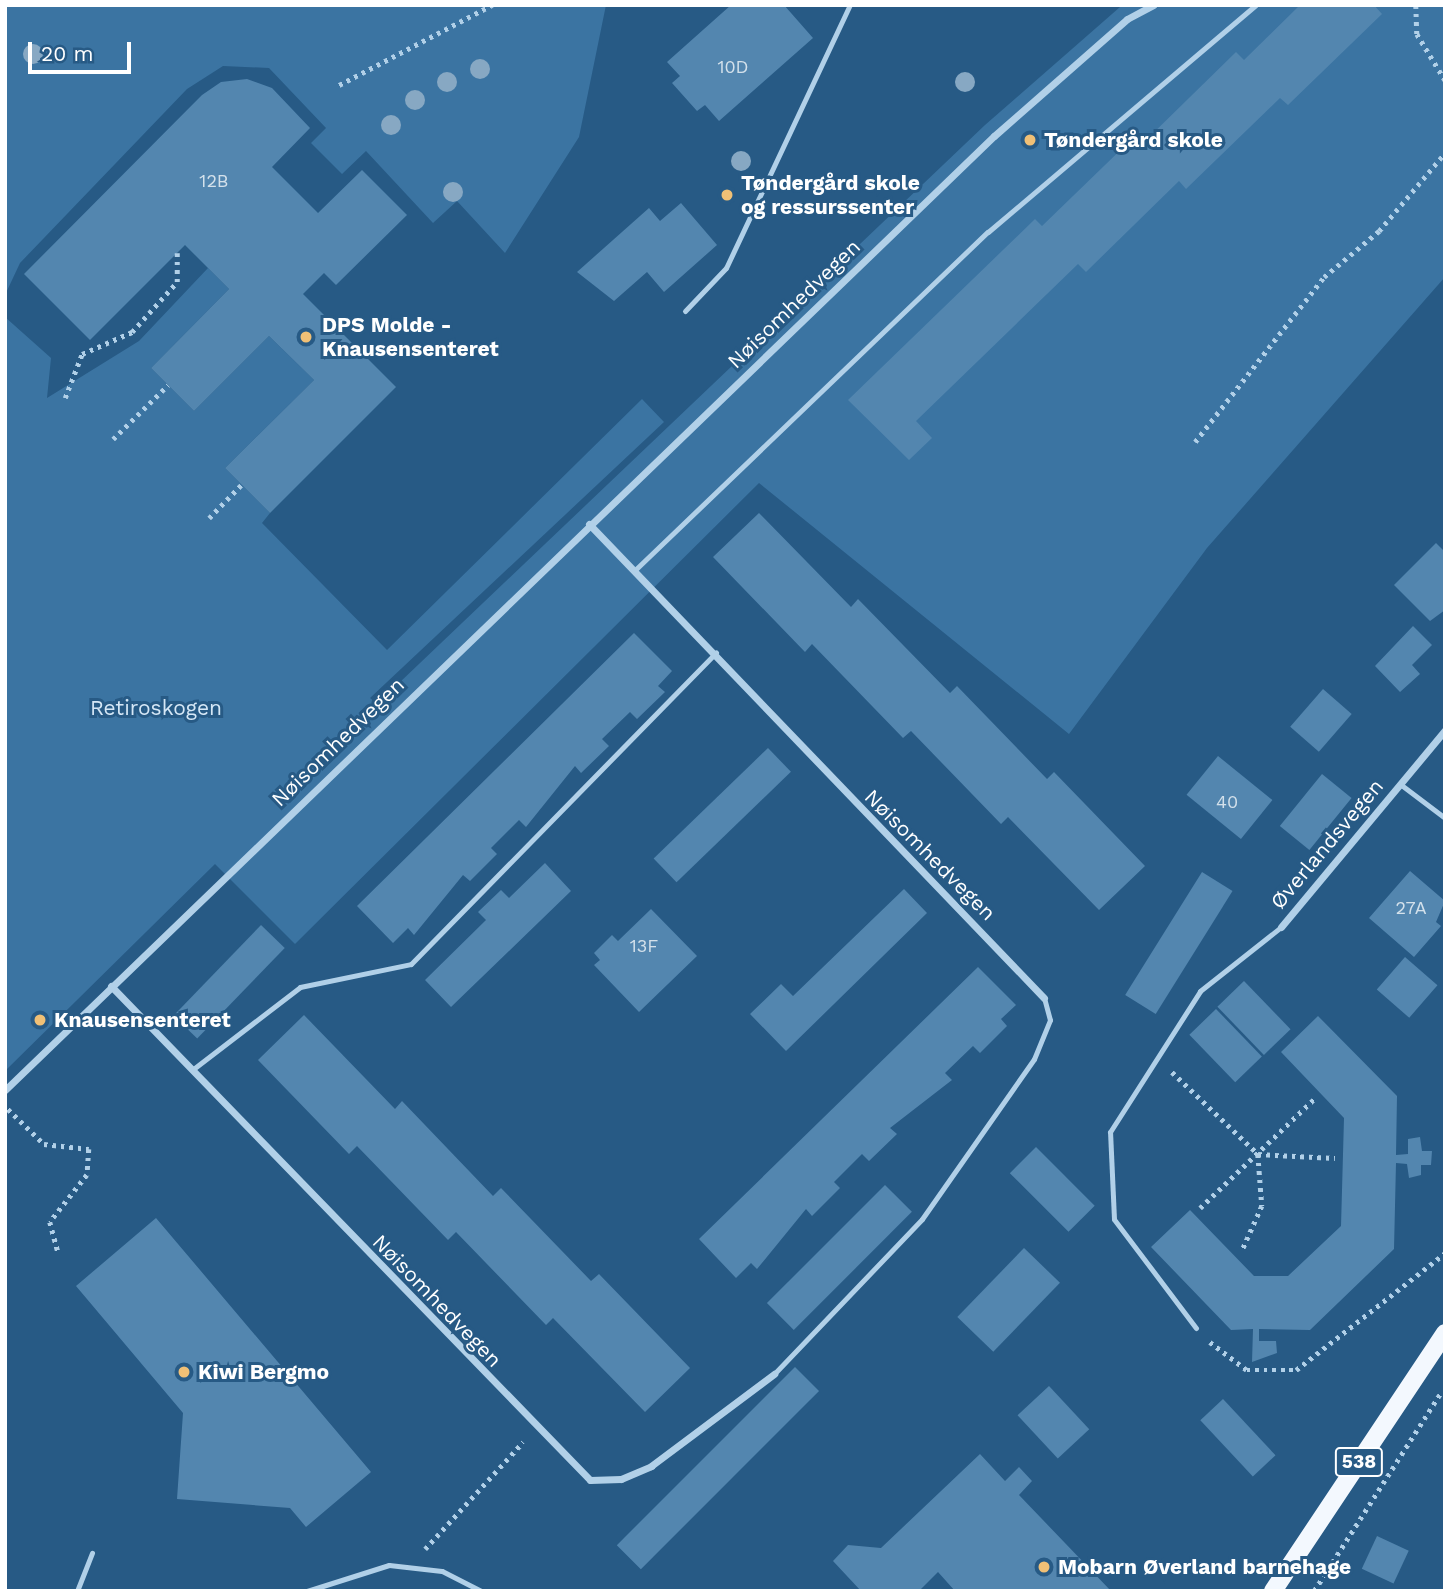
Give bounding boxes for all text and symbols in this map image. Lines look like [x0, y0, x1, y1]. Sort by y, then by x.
scale bar [32, 28, 135, 72]
text: 20 m [41, 41, 93, 66]
house number: 10D [717, 56, 749, 78]
place label: Tøndergård skole [1044, 127, 1223, 153]
marker: Tøndergård skole [1022, 132, 1038, 148]
house number: 12B [199, 170, 229, 192]
place label: Tøndergård skole og ressurssenter [741, 170, 920, 220]
marker: Tøndergård skole og ressurssenter [719, 187, 735, 203]
street label: Nøisomhedvegen [722, 234, 866, 374]
place label: DPS Molde - Knausensenteret [322, 312, 499, 362]
marker: DPS Molde - Knausensenteret [296, 327, 316, 347]
street label: Nøisomhedvegen [266, 672, 410, 812]
park label: Retiroskogen [90, 695, 222, 721]
street label: Øverlandsvegen [1265, 774, 1389, 914]
street label: Nøisomhedvegen [859, 784, 1001, 926]
house number: 40 [1216, 791, 1238, 813]
house number: 27A [1395, 897, 1427, 919]
house number: 13F [630, 935, 658, 957]
place label: Knausensenteret [54, 1007, 231, 1033]
marker: Knausensenteret [32, 1012, 48, 1028]
street label: Nøisomhedvegen [367, 1229, 507, 1373]
place label: Kiwi Bergmo [198, 1359, 329, 1385]
marker: Kiwi Bergmo [176, 1364, 192, 1380]
road number: 538 [1334, 1446, 1384, 1478]
place label: Mobarn Øverland barnehage [1058, 1554, 1351, 1580]
marker: Mobarn Øverland barnehage [1036, 1559, 1052, 1575]

